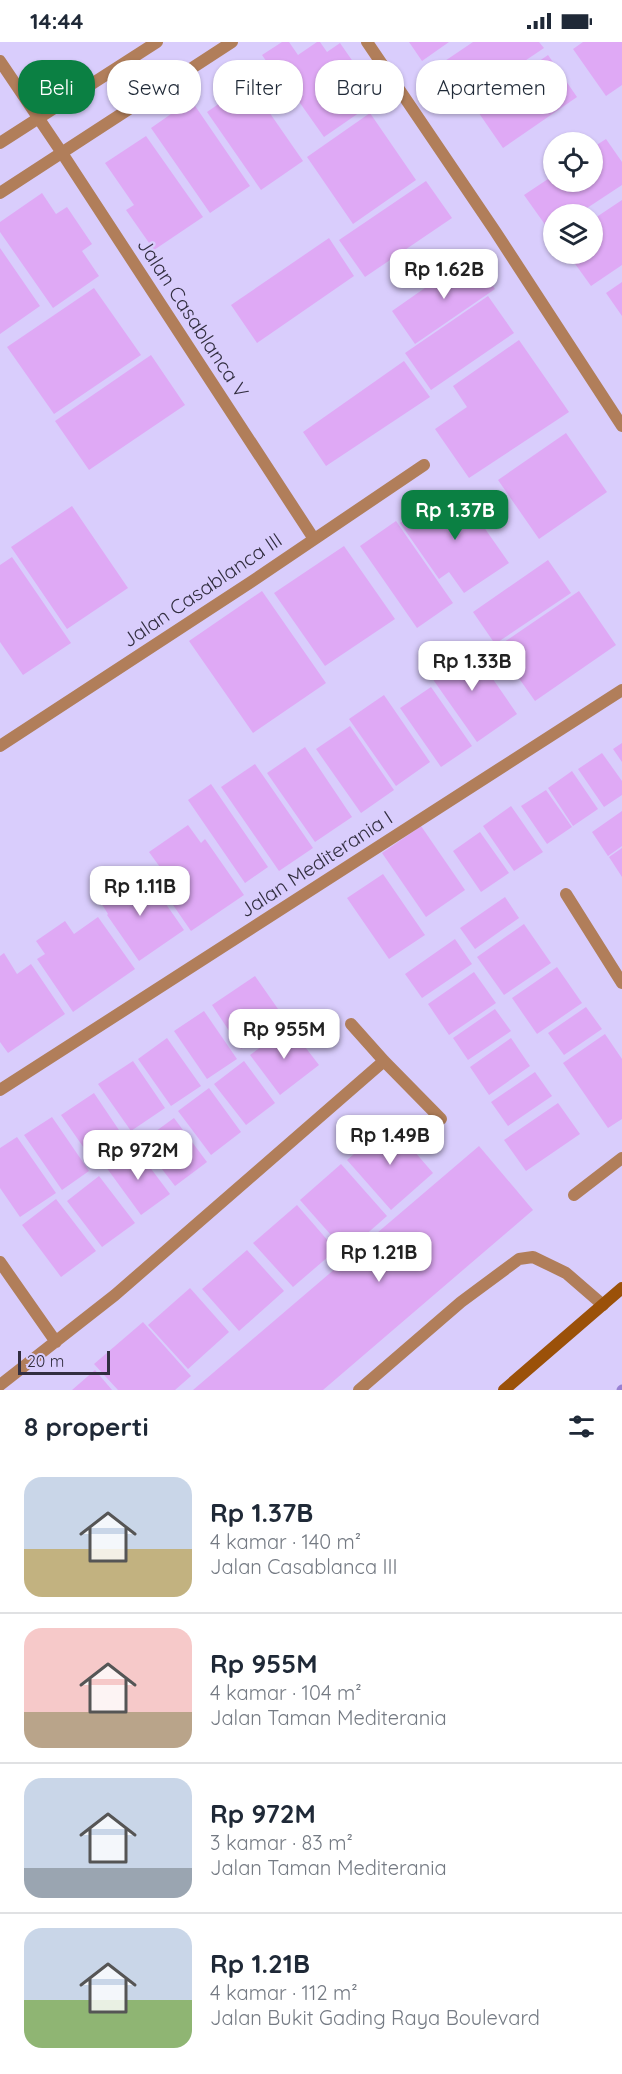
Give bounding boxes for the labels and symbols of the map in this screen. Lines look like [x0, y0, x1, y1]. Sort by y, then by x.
street label: Jalan Casablanca V [132, 233, 254, 402]
pin: Rp 1.62B [382, 249, 506, 300]
pin: Rp 1.37B [393, 490, 517, 541]
street label: Jalan Casablanca III [117, 527, 286, 652]
pin: Rp 1.33B [410, 641, 534, 692]
street label: Jalan Mediterania I [234, 805, 397, 922]
pin: Rp 1.11B [78, 866, 202, 917]
pin: Rp 955M [229, 1009, 339, 1060]
pin: Rp 1.49B [328, 1115, 452, 1166]
pin: Rp 972M [83, 1130, 193, 1181]
pin: Rp 1.21B [317, 1232, 441, 1283]
scale bar [18, 1348, 110, 1376]

